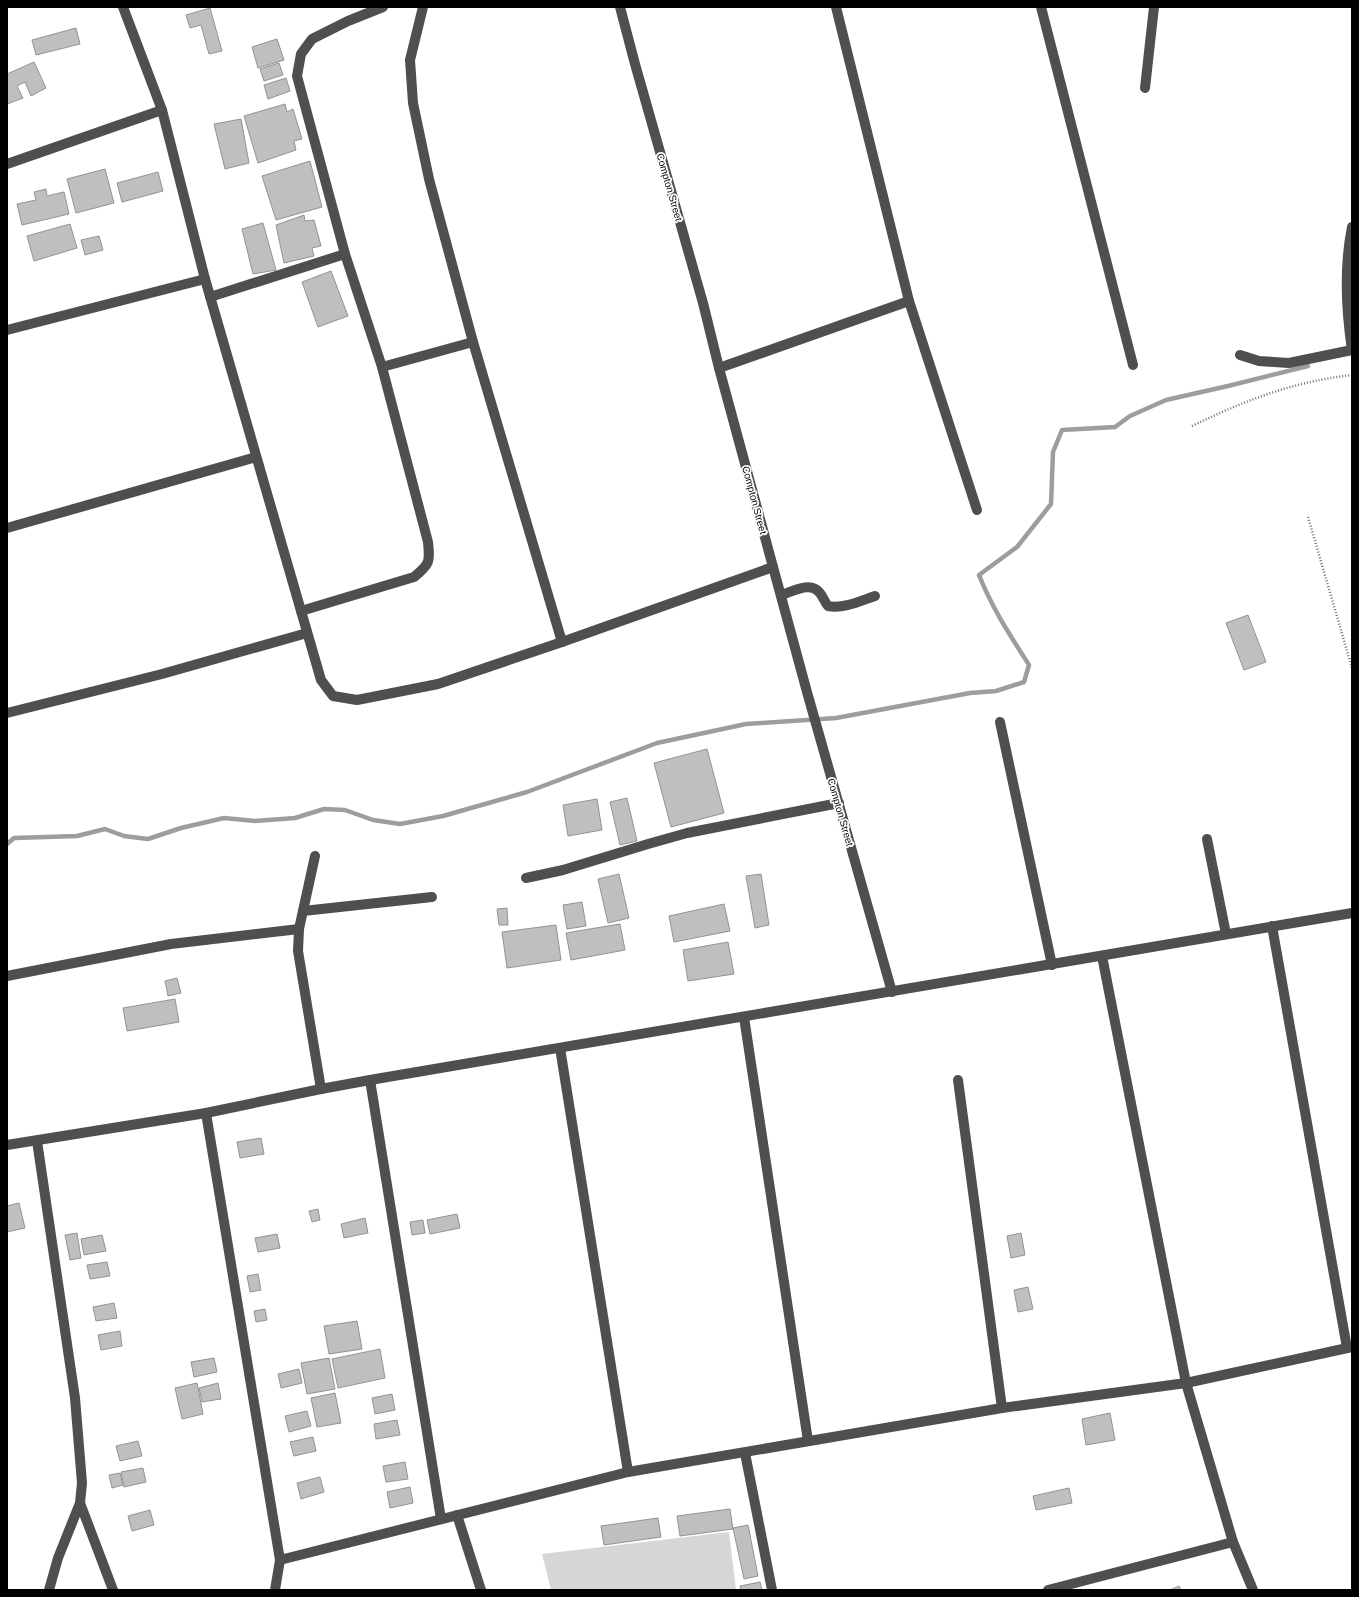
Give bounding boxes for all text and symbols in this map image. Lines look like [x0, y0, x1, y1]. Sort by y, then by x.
street label: Compton Street [655, 152, 685, 223]
street label: Compton Street [740, 465, 769, 536]
street label: Compton Street [826, 777, 856, 848]

